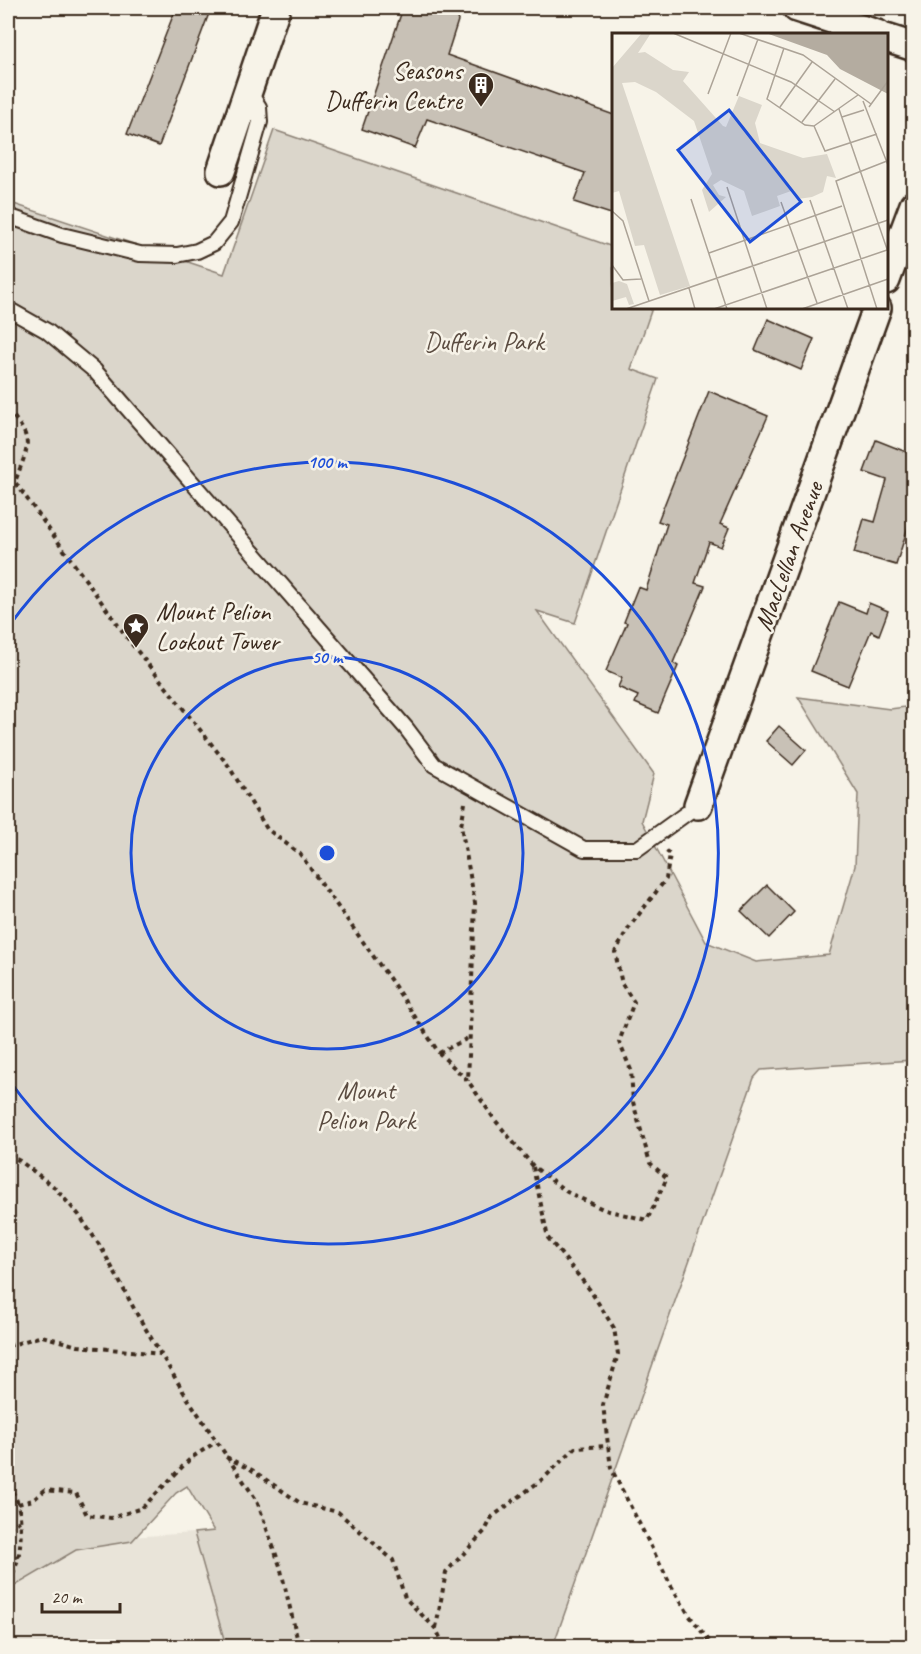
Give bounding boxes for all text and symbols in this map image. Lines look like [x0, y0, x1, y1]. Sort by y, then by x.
inset map [612, 33, 888, 309]
place label: Seasons Dufferin Centre [325, 54, 464, 117]
building icon: Seasons Dufferin Centre [466, 70, 496, 108]
park label: Dufferin Park [424, 325, 546, 358]
text: 100 m [308, 451, 348, 473]
street label: MacLellan Avenue [746, 476, 831, 635]
place label: Mount Pelion Lookout Tower [156, 595, 282, 658]
place icon: Mount Pelion Lookout Tower [121, 611, 151, 649]
text: 50 m [312, 646, 344, 668]
centre of rings [317, 843, 337, 863]
park label: Mount Pelion Park [317, 1074, 417, 1137]
scale bar [42, 1576, 120, 1614]
text: 20 m [51, 1586, 84, 1608]

